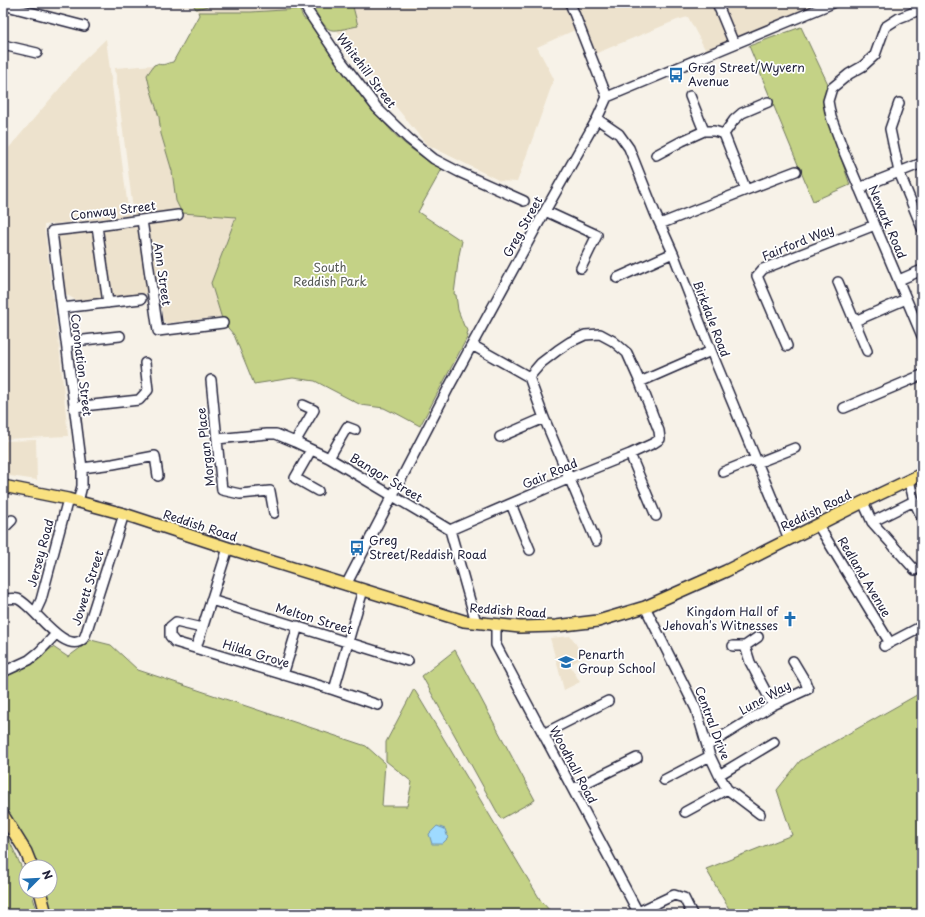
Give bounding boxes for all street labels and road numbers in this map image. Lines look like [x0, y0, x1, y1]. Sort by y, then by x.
street label: Whitehill Street [333, 29, 401, 112]
street label: Newark Road [864, 182, 911, 261]
street label: Greg Street [498, 193, 546, 260]
street label: Conway Street [69, 196, 157, 224]
street label: Fairford Way [759, 219, 836, 265]
street label: Ann Street [150, 241, 176, 307]
street label: Birkdale Road [689, 278, 735, 359]
street label: Coronation Street [67, 313, 97, 418]
street label: Morgan Place [191, 407, 219, 488]
street label: Bangor Street [347, 448, 426, 506]
street label: Gair Road [519, 453, 580, 493]
street label: Reddish Road [777, 485, 854, 535]
street label: Reddish Road [161, 505, 240, 546]
street label: Jersey Road [22, 517, 58, 589]
street label: Redland Avenue [834, 533, 896, 620]
street label: Jowett Street [66, 548, 108, 628]
street label: Melton Street [274, 598, 355, 638]
street label: Reddish Road [469, 598, 547, 622]
street label: Hilda Grove [220, 634, 293, 672]
street label: Lune Way [735, 675, 794, 719]
street label: Central Drive [691, 683, 735, 762]
street label: Woodhall Road [546, 722, 602, 807]

